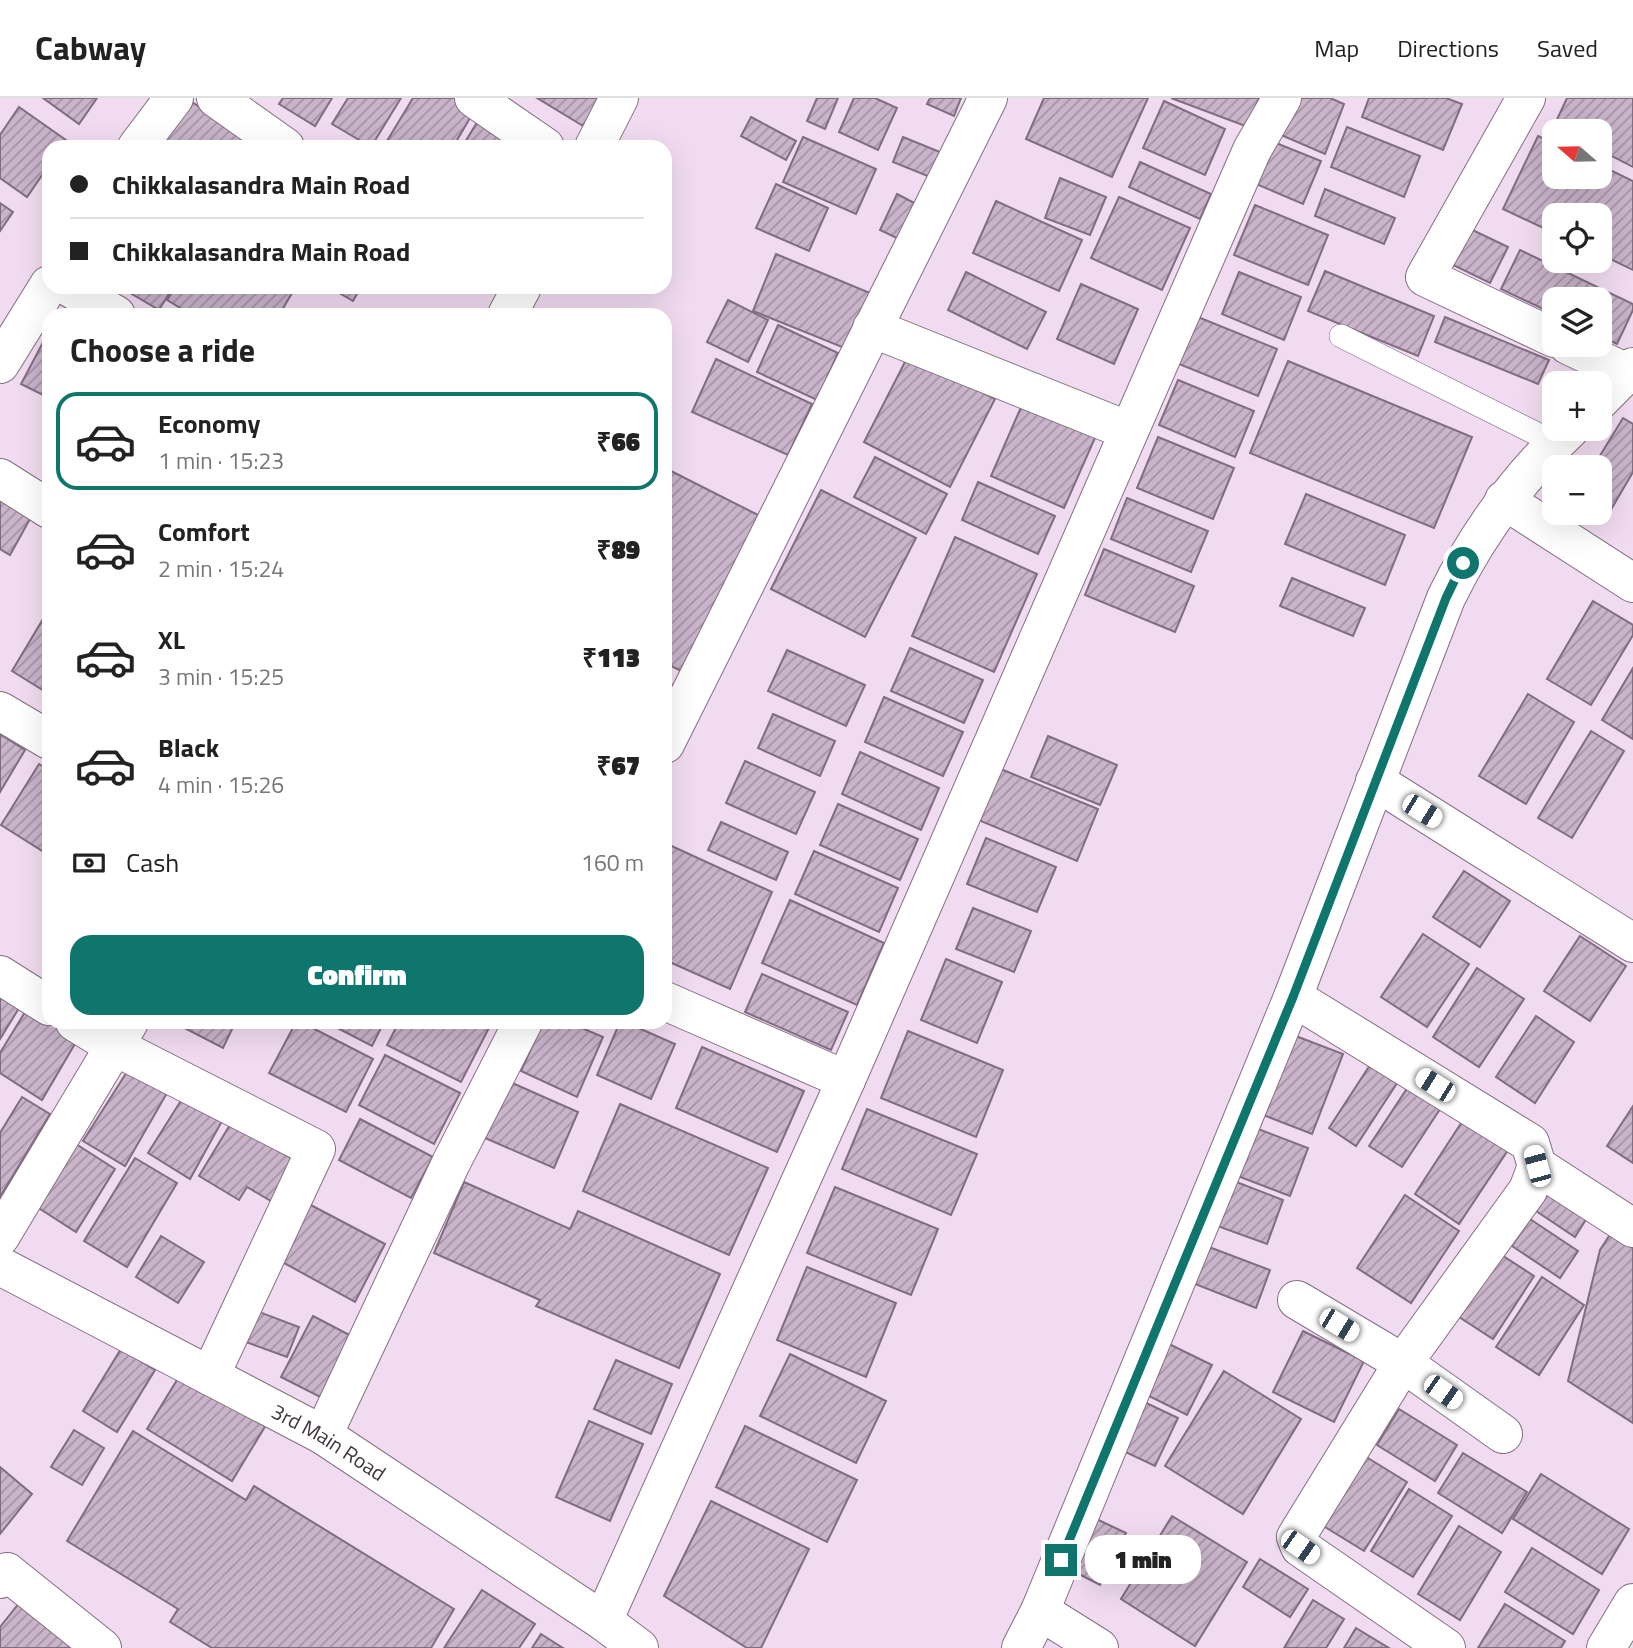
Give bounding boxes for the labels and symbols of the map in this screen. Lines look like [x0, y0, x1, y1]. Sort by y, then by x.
north arrow [1542, 119, 1612, 189]
route start [1447, 547, 1479, 579]
car [1399, 791, 1446, 831]
car [1412, 1065, 1459, 1105]
car [1522, 1143, 1553, 1189]
car [1316, 1305, 1363, 1345]
car [1420, 1371, 1467, 1413]
street label: 3rd Main Road [266, 1395, 392, 1489]
car [1277, 1526, 1324, 1568]
callout: 1 min [1086, 1536, 1201, 1584]
route end [1045, 1544, 1077, 1576]

